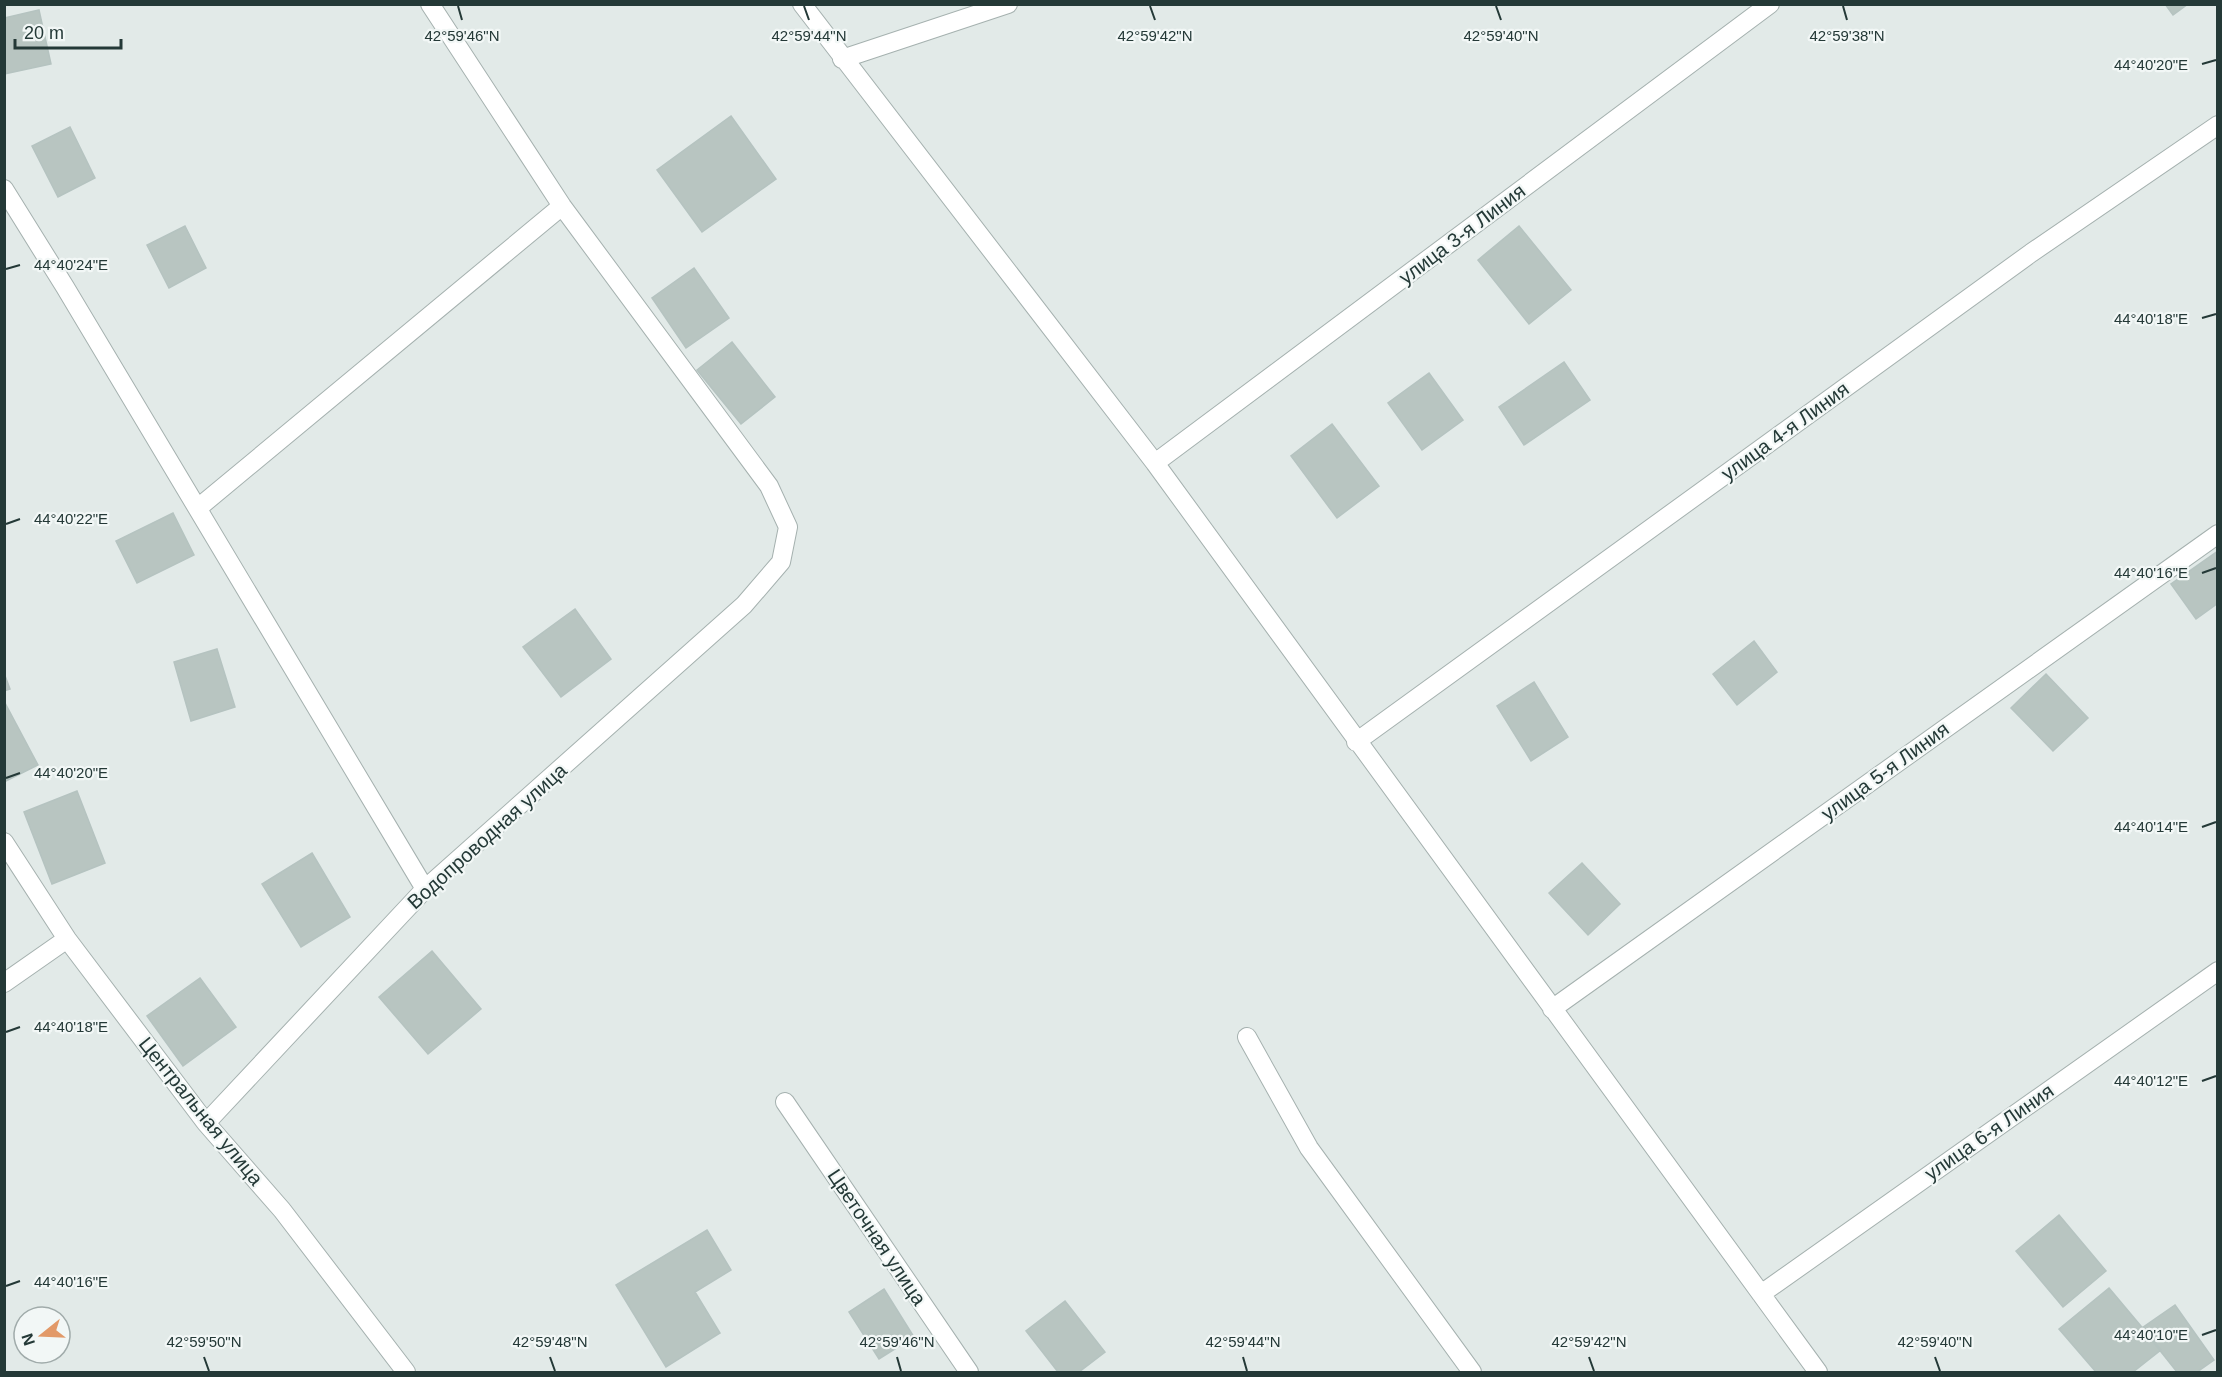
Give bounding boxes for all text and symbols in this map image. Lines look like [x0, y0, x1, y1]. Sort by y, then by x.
scale bar [15, 12, 122, 50]
text: 20 m [24, 23, 64, 43]
text: 42°59'46"N [424, 27, 500, 44]
text: 42°59'44"N [771, 27, 847, 44]
text: 42°59'42"N [1117, 27, 1193, 44]
text: 42°59'40"N [1463, 27, 1539, 44]
text: 42°59'38"N [1809, 27, 1885, 44]
text: 44°40'20"E [2114, 56, 2188, 73]
street label: улица 3-я Линия [1395, 179, 1529, 289]
text: 44°40'24"E [34, 256, 108, 273]
text: 44°40'18"E [2114, 310, 2188, 327]
street label: улица 4-я Линия [1717, 377, 1853, 485]
text: 44°40'22"E [34, 510, 108, 527]
text: 44°40'16"E [2114, 564, 2188, 581]
street label: улица 5-я Линия [1817, 717, 1953, 825]
street label: Водопроводная улица [403, 758, 572, 913]
text: 44°40'20"E [34, 764, 108, 781]
text: 44°40'14"E [2114, 818, 2188, 835]
text: 44°40'18"E [34, 1018, 108, 1035]
street label: Центральная улица [135, 1033, 268, 1190]
text: 44°40'12"E [2114, 1072, 2188, 1089]
street label: улица 6-я Линия [1920, 1079, 2058, 1185]
street label: Цветочная улица [823, 1165, 931, 1310]
text: 44°40'16"E [34, 1273, 108, 1290]
north arrow [12, 1305, 72, 1365]
text: 44°40'10"E [2114, 1326, 2188, 1343]
text: N [18, 1331, 38, 1348]
text: 42°59'50"N [166, 1333, 242, 1350]
text: 42°59'48"N [512, 1333, 588, 1350]
text: 42°59'46"N [859, 1333, 935, 1350]
text: 42°59'44"N [1205, 1333, 1281, 1350]
text: 42°59'42"N [1551, 1333, 1627, 1350]
text: 42°59'40"N [1897, 1333, 1973, 1350]

